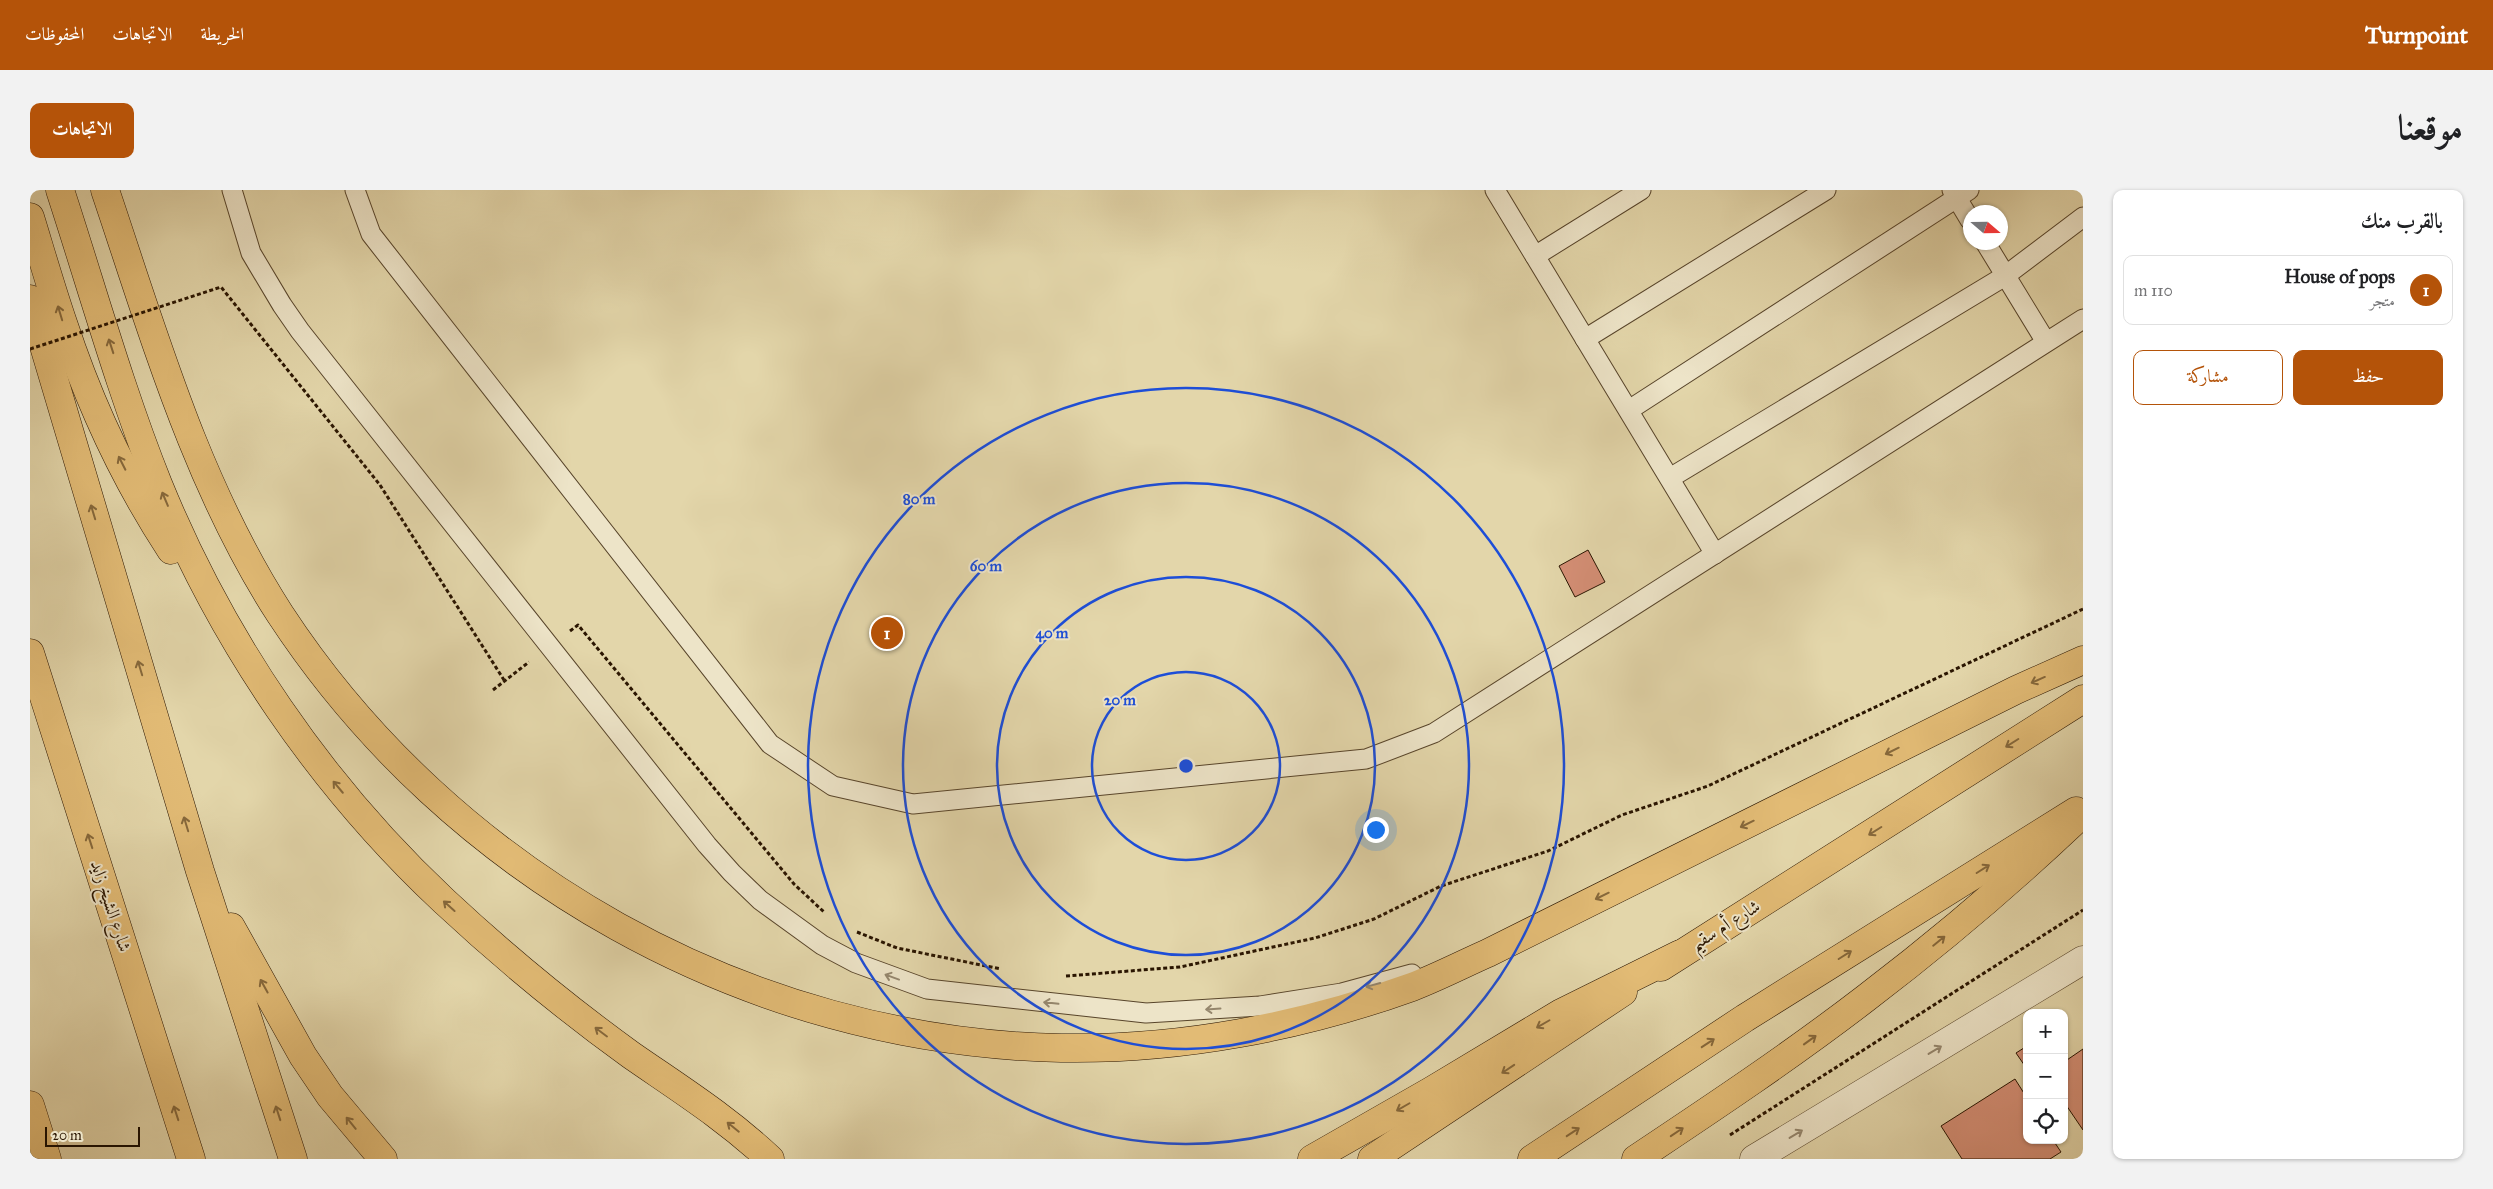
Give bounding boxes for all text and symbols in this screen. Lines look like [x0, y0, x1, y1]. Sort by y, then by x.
text: Turnpoint [2365, 20, 2468, 50]
text: المحفوظات [25, 23, 84, 45]
text: الاتجاهات [112, 23, 172, 45]
text: الخريطة [200, 23, 244, 45]
button: الاتجاهات [30, 103, 134, 158]
text: موقعنا [2398, 106, 2463, 149]
north arrow [1963, 205, 2008, 250]
text: بالقرب منك [2361, 208, 2443, 234]
text: House of pops [2284, 265, 2395, 288]
text: 110 m [2134, 281, 2173, 300]
text: 1 [2423, 281, 2429, 300]
text: متجر [2370, 291, 2395, 310]
one-way arrow [54, 305, 64, 321]
one-way arrow [105, 338, 115, 354]
button: مشاركة [2133, 350, 2283, 405]
button: حفظ [2293, 350, 2443, 405]
one-way arrow [117, 456, 126, 471]
text: 80 m [903, 490, 936, 508]
one-way arrow [159, 492, 169, 507]
one-way arrow [88, 505, 98, 521]
text: 60 m [970, 557, 1003, 575]
pin: 1 [871, 614, 903, 652]
text: 40 m [1036, 624, 1069, 643]
one-way arrow [134, 660, 144, 676]
one-way arrow [2031, 675, 2046, 685]
text: 20 m [1104, 691, 1136, 709]
one-way arrow [2006, 739, 2020, 749]
one-way arrow [1885, 746, 1900, 756]
centre of rings [1177, 757, 1195, 775]
one-way arrow [333, 781, 344, 794]
one-way arrow [181, 816, 191, 832]
your location [1363, 817, 1389, 843]
one-way arrow [1740, 820, 1755, 829]
one-way arrow [1868, 825, 1882, 836]
one-way arrow [84, 833, 94, 849]
street label: شارع الشيخ زايد [81, 857, 136, 956]
one-way arrow [1976, 864, 1990, 874]
one-way arrow [1594, 891, 1609, 901]
street label: شارع أم سقيم [1685, 893, 1768, 961]
one-way arrow [443, 900, 456, 911]
one-way arrow [1932, 935, 1945, 946]
one-way arrow [1838, 950, 1852, 960]
one-way arrow [884, 972, 900, 981]
one-way arrow [258, 979, 268, 994]
one-way arrow [1366, 980, 1382, 990]
one-way arrow [1044, 998, 1060, 1008]
one-way arrow [1205, 1004, 1221, 1013]
map controls [2023, 1009, 2068, 1144]
button: + [2023, 1009, 2068, 1054]
one-way arrow [1536, 1019, 1550, 1029]
one-way arrow [595, 1027, 608, 1038]
one-way arrow [1803, 1034, 1816, 1045]
one-way arrow [1701, 1037, 1715, 1047]
one-way arrow [1928, 1044, 1942, 1054]
button: − [2023, 1054, 2068, 1099]
one-way arrow [1502, 1064, 1516, 1074]
button: locate [2023, 1099, 2068, 1144]
one-way arrow [1397, 1103, 1411, 1113]
one-way arrow [171, 1105, 181, 1121]
one-way arrow [272, 1105, 282, 1121]
one-way arrow [345, 1116, 356, 1129]
one-way arrow [727, 1121, 740, 1132]
scale bar [45, 1124, 140, 1147]
text: 20 m [52, 1127, 82, 1144]
one-way arrow [1565, 1127, 1579, 1137]
one-way arrow [1669, 1127, 1683, 1137]
one-way arrow [1789, 1128, 1803, 1138]

